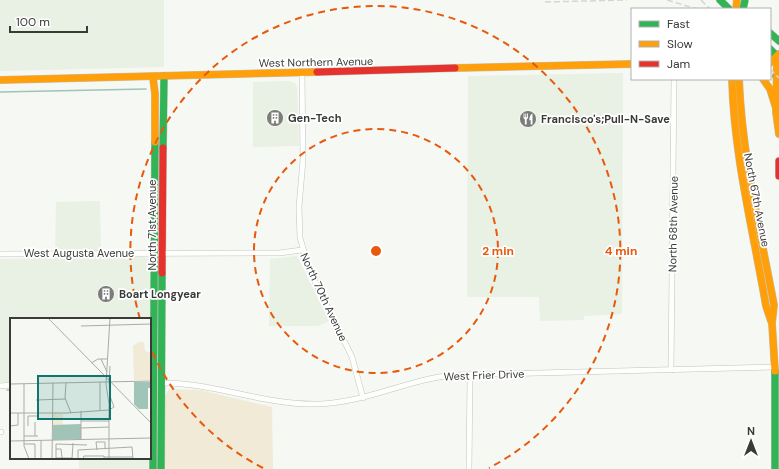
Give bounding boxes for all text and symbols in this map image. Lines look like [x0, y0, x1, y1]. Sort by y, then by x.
scale bar [10, 8, 87, 34]
legend [631, 8, 771, 80]
text: 100 m [16, 14, 50, 30]
text: Fast [667, 16, 690, 32]
text: Slow [667, 36, 693, 52]
street label: West Northern Avenue [259, 54, 373, 70]
text: Jam [667, 56, 690, 72]
building icon: Gen-Tech [265, 108, 285, 128]
restaurant icon: Francisco's;Pull-N-Save [518, 109, 538, 129]
place label: Gen-Tech [288, 111, 342, 125]
place label: Francisco's;Pull-N-Save [541, 112, 670, 126]
street label: North 67th Avenue [741, 152, 773, 248]
street label: North 68th Avenue [665, 176, 681, 272]
street label: North 71st Avenue [145, 179, 159, 271]
text: 2 min [482, 243, 514, 259]
text: 4 min [605, 243, 637, 259]
centre of rings [369, 244, 383, 258]
street label: West Augusta Avenue [24, 246, 134, 260]
street label: North 70th Avenue [297, 251, 351, 343]
building icon: Boart Longyear [96, 284, 116, 304]
place label: Boart Longyear [119, 287, 201, 301]
inset map [10, 318, 151, 459]
street label: West Frier Drive [443, 367, 525, 383]
north arrow [731, 421, 771, 461]
text: N [747, 424, 755, 438]

